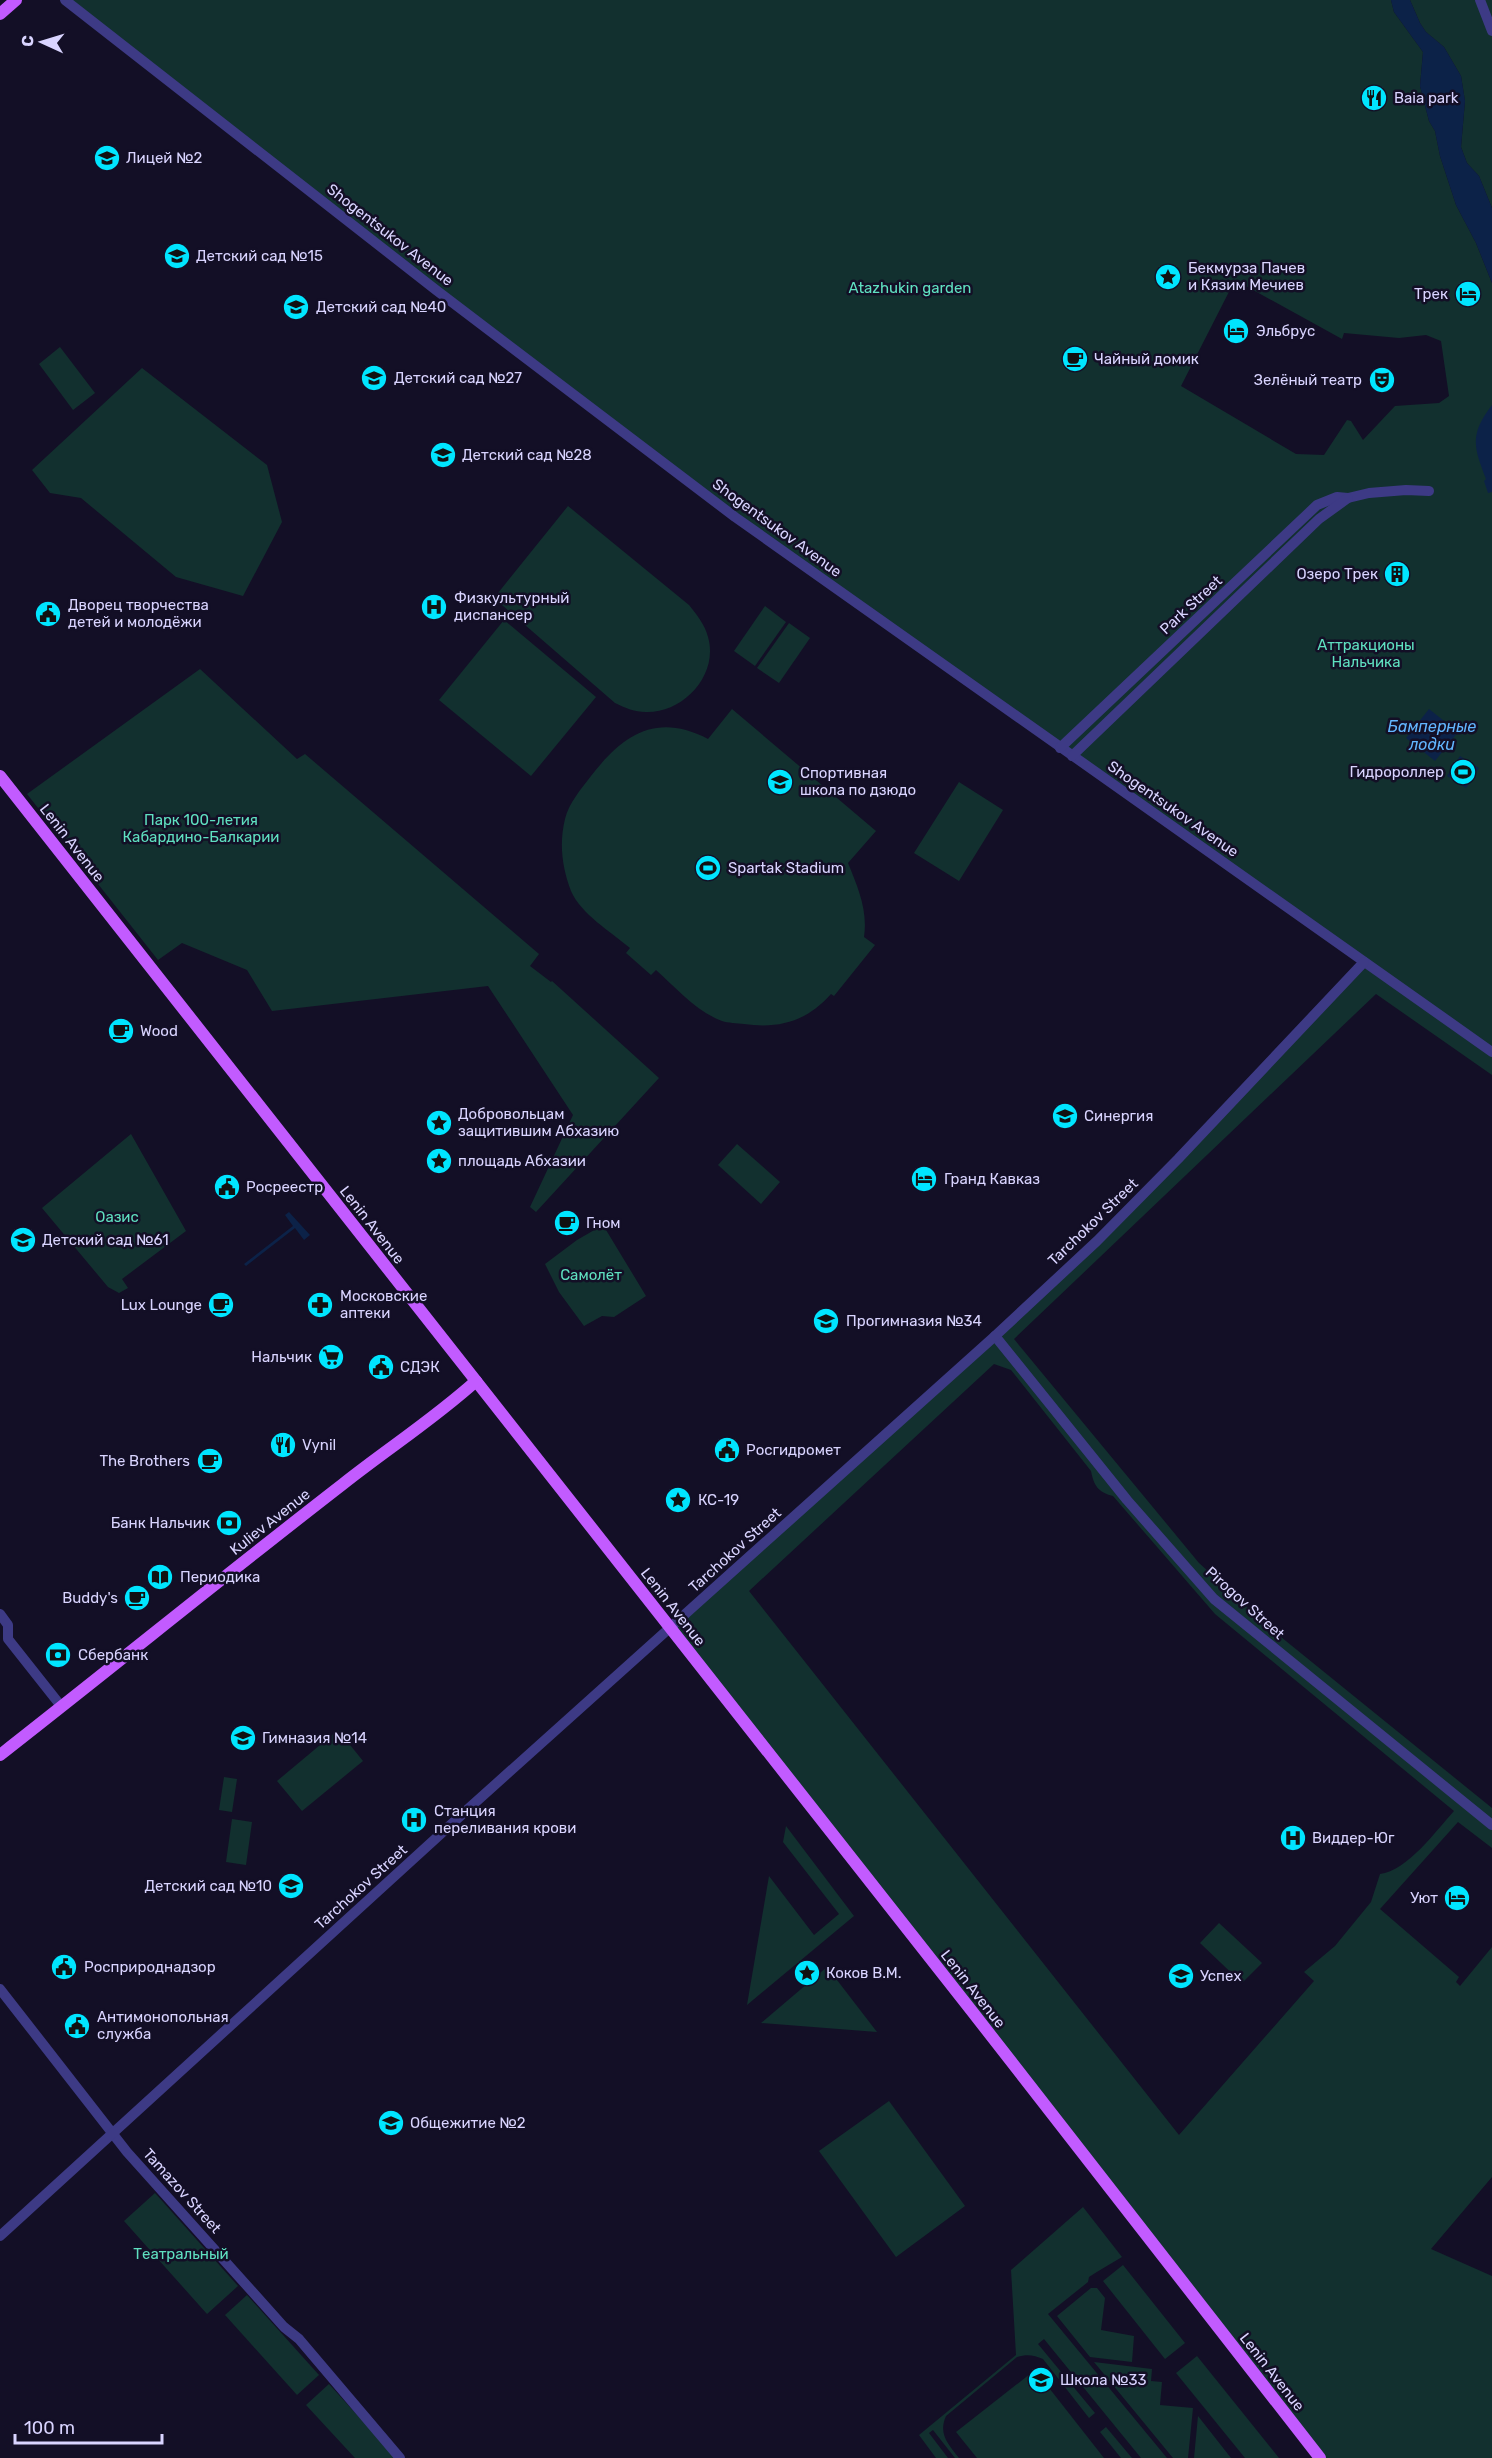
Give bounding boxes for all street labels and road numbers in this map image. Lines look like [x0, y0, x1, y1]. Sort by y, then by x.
street label: Shogentsukov Avenue [323, 180, 457, 290]
street label: Shogentsukov Avenue [709, 475, 845, 581]
street label: Park Street [1156, 572, 1226, 638]
street label: Shogentsukov Avenue [1104, 757, 1242, 861]
street label: Lenin Avenue [36, 800, 108, 886]
street label: Tarchokov Street [1044, 1175, 1142, 1269]
street label: Lenin Avenue [336, 1182, 408, 1268]
street label: Kuliev Avenue [226, 1485, 314, 1559]
street label: Tarchokov Street [685, 1504, 785, 1596]
street label: Pirogov Street [1202, 1563, 1288, 1643]
street label: Lenin Avenue [637, 1564, 709, 1650]
street label: Tarchokov Street [311, 1841, 411, 1933]
street label: Lenin Avenue [937, 1946, 1009, 2032]
street label: Tamazov Street [139, 2145, 225, 2237]
street label: Lenin Avenue [1236, 2329, 1308, 2415]

